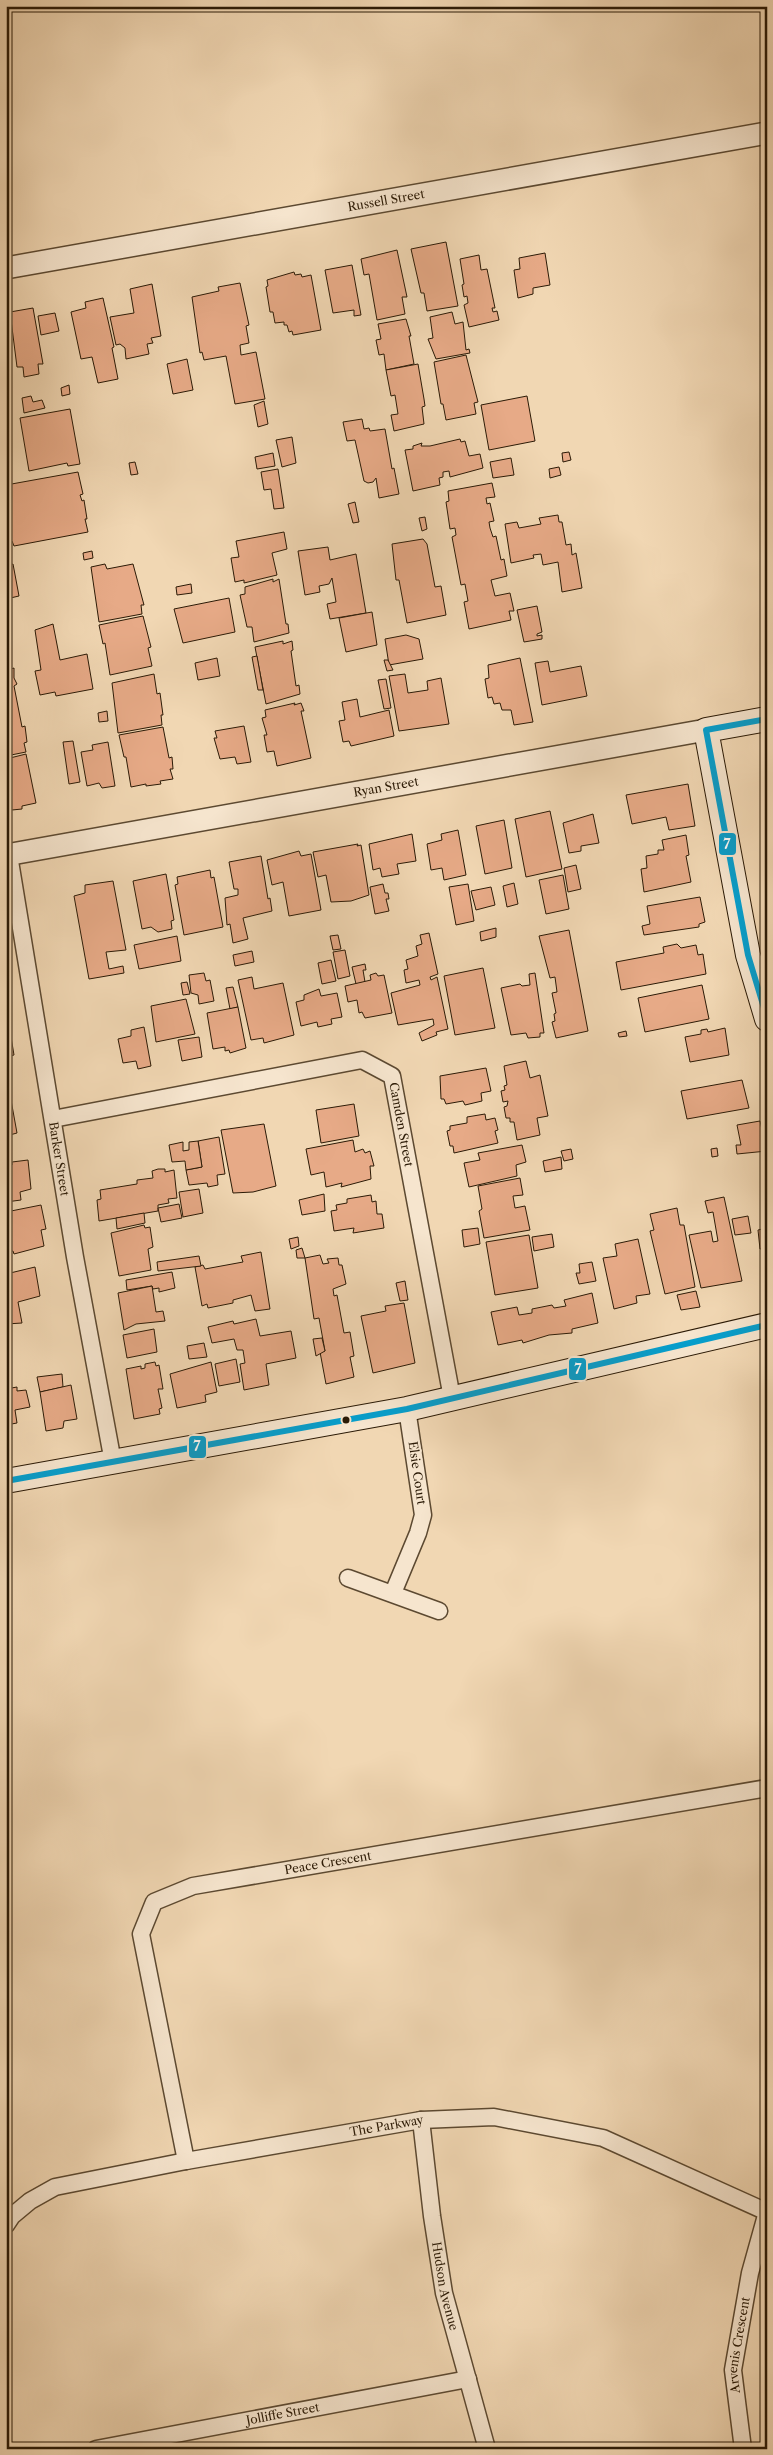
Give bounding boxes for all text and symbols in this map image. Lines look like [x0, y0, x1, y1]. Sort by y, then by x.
street label: Russell Street [346, 186, 426, 214]
street label: Ryan Street [352, 773, 420, 800]
line badge: 7 [718, 832, 737, 856]
text: 7 [723, 835, 731, 853]
street label: Camden Street [386, 1081, 417, 1169]
street label: Barker Street [46, 1121, 73, 1198]
line badge: 7 [568, 1357, 587, 1381]
text: 7 [574, 1360, 582, 1378]
unlabelled marker [341, 1415, 351, 1425]
line badge: 7 [188, 1435, 207, 1459]
text: 7 [193, 1437, 201, 1455]
street label: Elsie Court [406, 1440, 429, 1506]
street label: Peace Crescent [283, 1848, 373, 1877]
street label: The Parkway [348, 2112, 425, 2139]
street label: Hudson Avenue [429, 2241, 462, 2332]
street label: Arvenis Crescent [725, 2295, 753, 2395]
street label: Jolliffe Street [243, 2399, 321, 2428]

